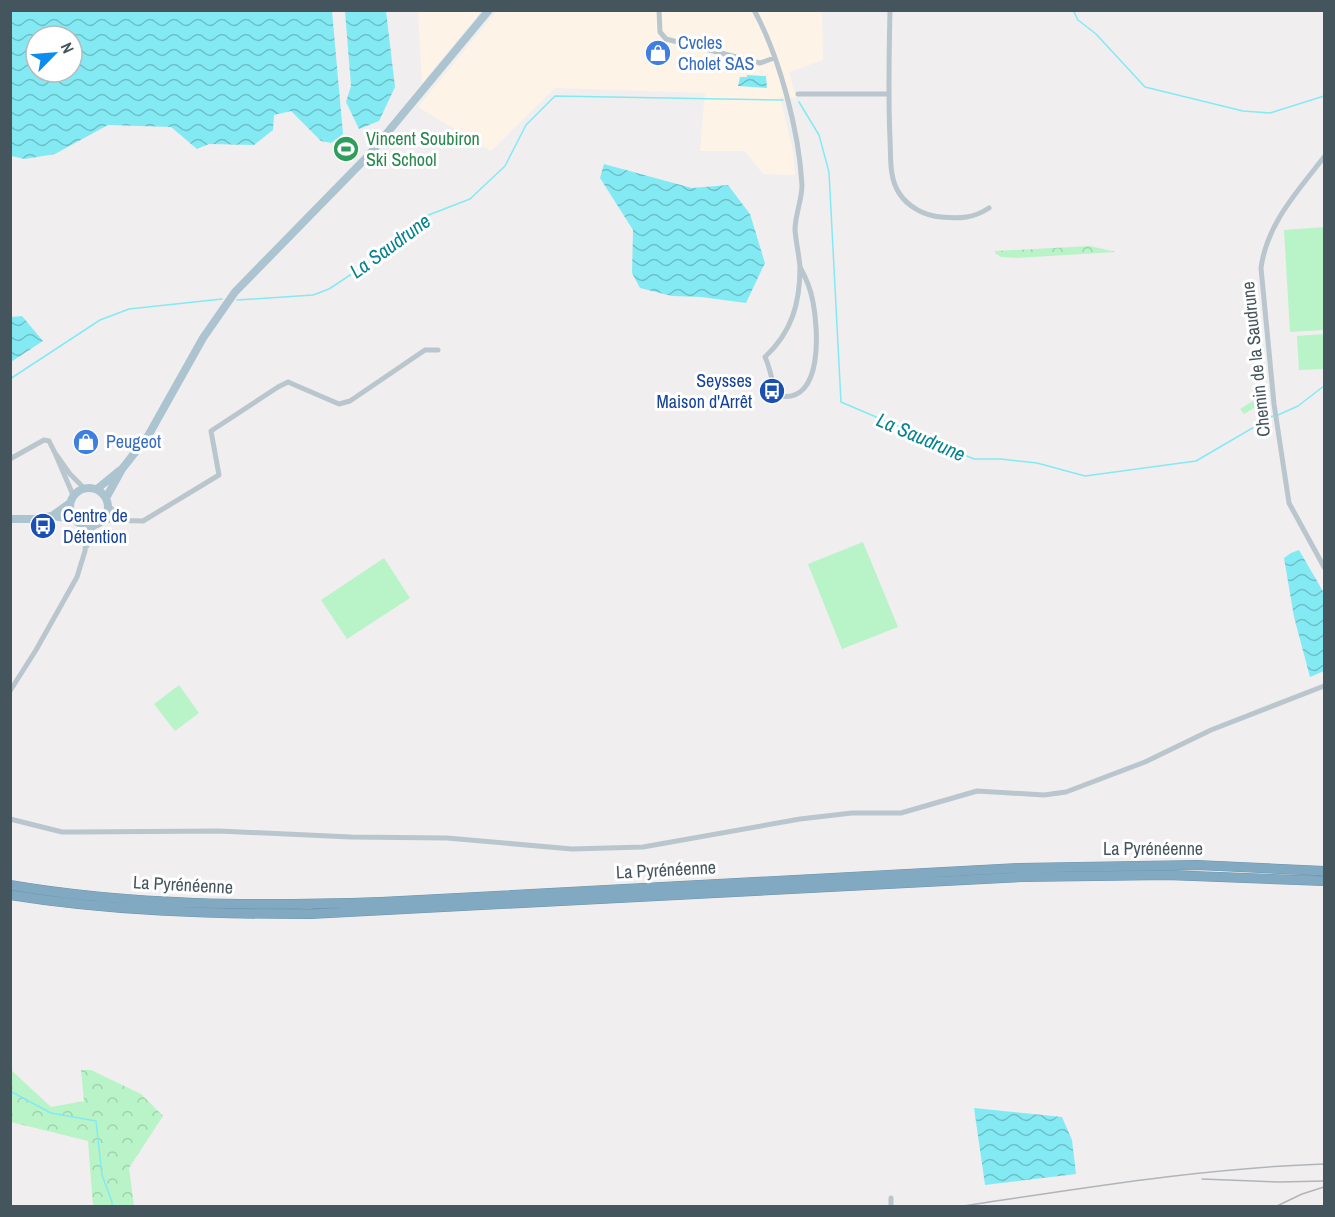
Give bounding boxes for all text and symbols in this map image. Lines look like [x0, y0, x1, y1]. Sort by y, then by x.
north arrow [24, 24, 84, 84]
place label: Cvcles Cholet SAS [678, 30, 754, 76]
shop icon: Cvcles Cholet SAS [643, 38, 673, 68]
text: N [56, 39, 80, 57]
place label: Vincent Soubiron Ski School [366, 126, 480, 172]
sports icon: Vincent Soubiron Ski School [331, 134, 361, 164]
water label: La Saudrune [344, 207, 436, 284]
street label: Chemin de la Saudrune [1235, 280, 1276, 438]
place label: Seysses Maison d'Arrêt [656, 368, 752, 414]
bus stop icon: Seysses Maison d'Arrêt [757, 376, 787, 406]
water label: La Saudrune [873, 406, 970, 467]
shop icon: Peugeot [71, 427, 101, 457]
place label: Peugeot [106, 429, 161, 454]
place label: Centre de Détention [63, 503, 128, 549]
bus stop icon: Centre de Détention [28, 511, 58, 541]
street label: La Pyrénéenne [1103, 836, 1203, 861]
street label: La Pyrénéenne [615, 854, 717, 885]
street label: La Pyrénéenne [132, 869, 234, 900]

